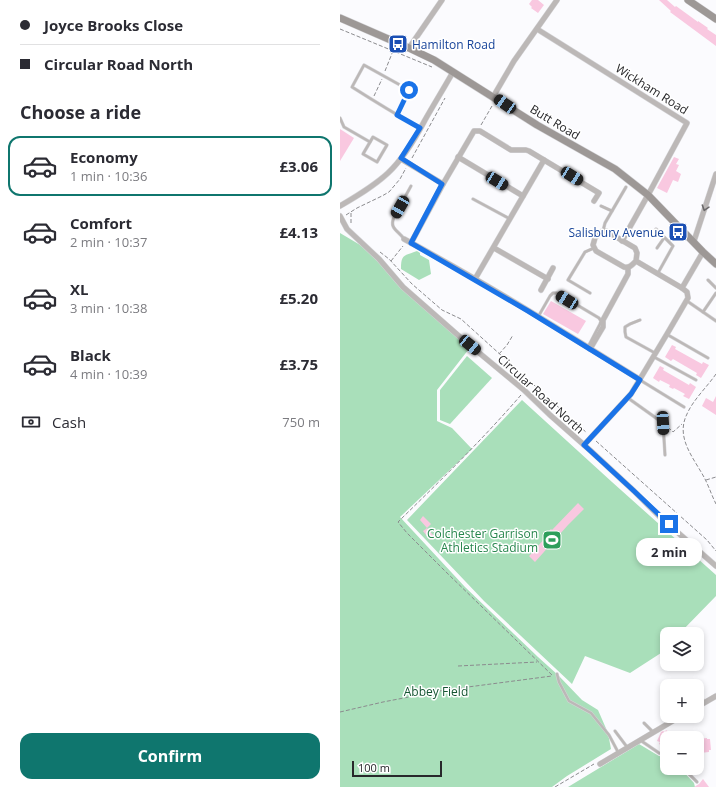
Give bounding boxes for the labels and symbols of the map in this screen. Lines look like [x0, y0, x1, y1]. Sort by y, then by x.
bus stop icon: Hamilton Road [387, 33, 409, 55]
place label: Hamilton Road [412, 36, 495, 53]
street label: Wickham Road [612, 60, 692, 118]
route start [400, 81, 418, 99]
car [492, 92, 518, 116]
street label: Butt Road [527, 100, 583, 144]
car [559, 165, 585, 187]
car [484, 170, 510, 192]
car [389, 194, 411, 220]
one-way arrow [701, 204, 710, 211]
bus stop icon: Salisbury Avenue [667, 221, 689, 243]
place label: Salisbury Avenue [568, 224, 664, 241]
car [554, 289, 580, 311]
car [457, 333, 483, 357]
street label: Circular Road North [494, 351, 588, 437]
car [656, 411, 670, 435]
route end [660, 515, 678, 533]
place label: Colchester Garrison Athletics Stadium [427, 525, 538, 556]
sports icon: Colchester Garrison Athletics Stadium [541, 529, 563, 551]
callout: 2 min [636, 538, 702, 566]
park label: Abbey Field [404, 683, 468, 700]
scale bar [352, 759, 442, 778]

